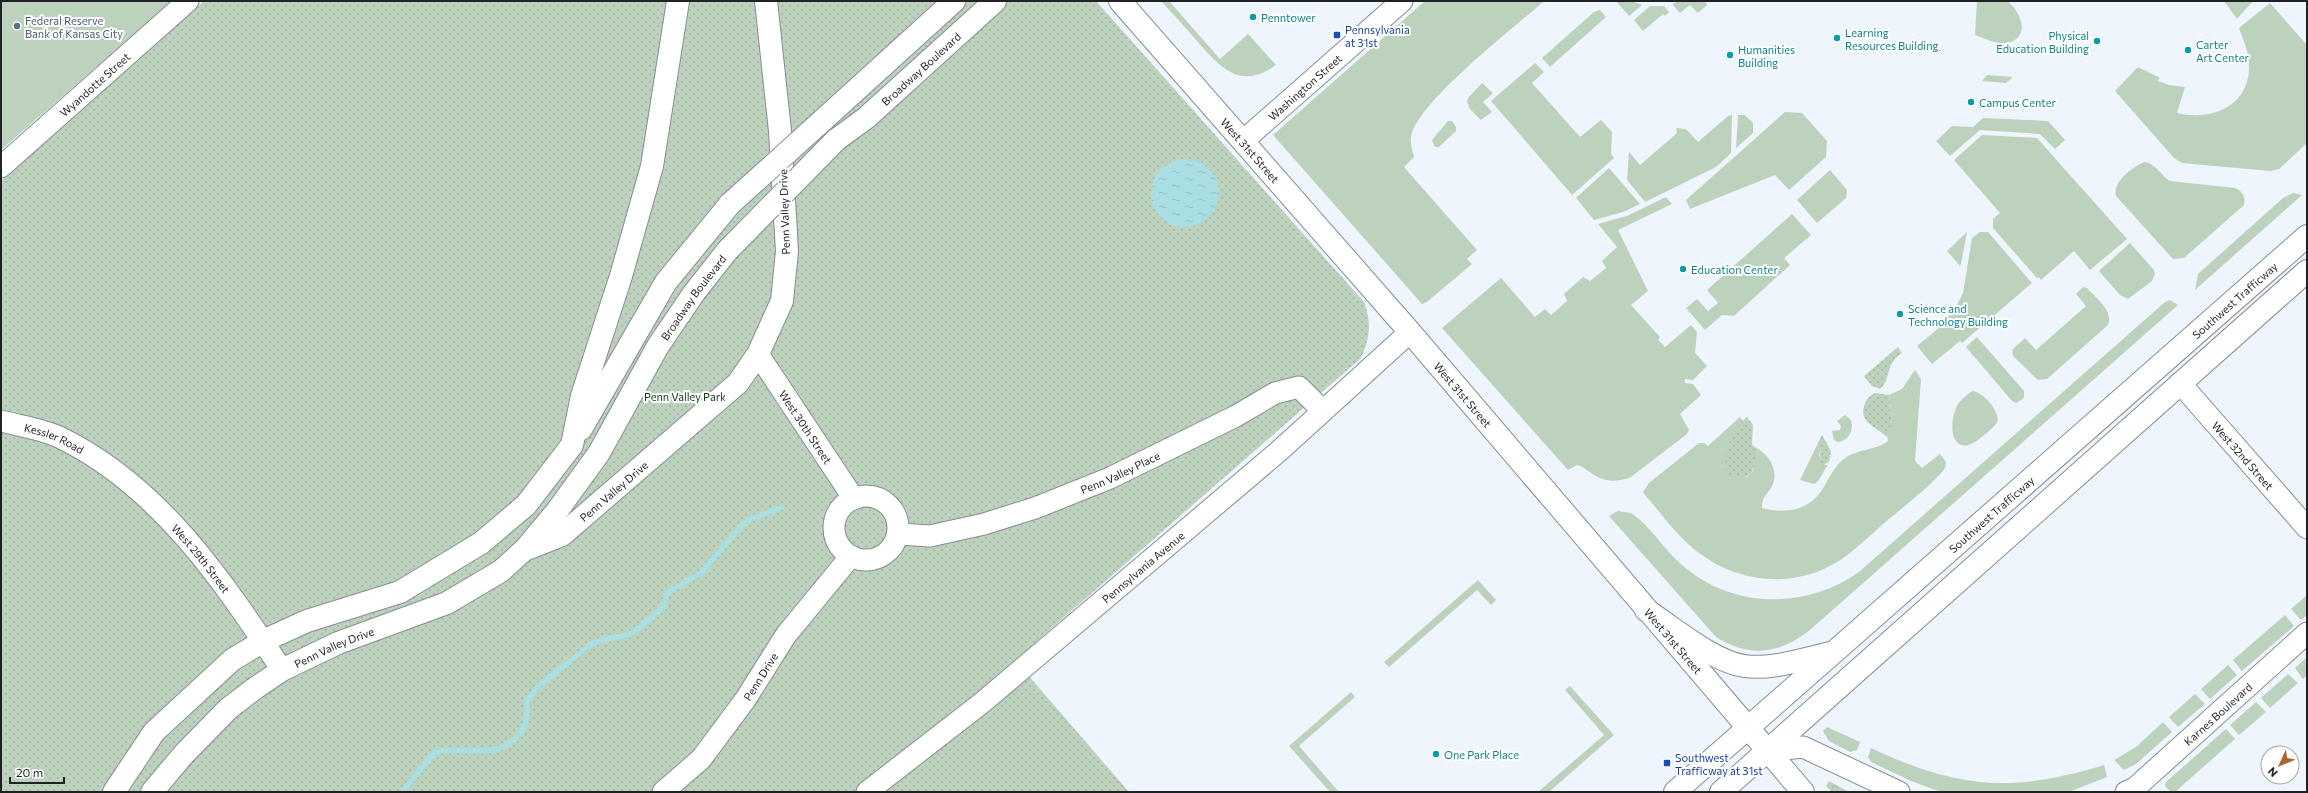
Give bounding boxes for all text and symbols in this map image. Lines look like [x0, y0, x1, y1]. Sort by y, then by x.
place label: Penntower [1261, 11, 1316, 24]
marker: Penntower [1248, 12, 1258, 22]
place label: Federal Reserve Bank of Kansas City [25, 14, 123, 40]
marker: Federal Reserve Bank of Kansas City [12, 21, 22, 31]
place label: Pennsylvania at 31st [1345, 23, 1410, 49]
place label: Learning Resources Building [1845, 26, 1938, 52]
street label: Broadway Boulevard [878, 29, 963, 108]
place label: Physical Education Building [1996, 29, 2089, 55]
marker: Pennsylvania at 31st [1332, 30, 1342, 40]
marker: Learning Resources Building [1832, 33, 1842, 43]
marker: Physical Education Building [2092, 36, 2102, 46]
place label: Carter Art Center [2196, 38, 2249, 64]
place label: Humanities Building [1738, 43, 1795, 69]
marker: Carter Art Center [2183, 45, 2193, 55]
street label: Wyandotte Street [57, 49, 133, 119]
marker: Humanities Building [1725, 50, 1735, 60]
street label: Washington Street [1265, 51, 1344, 123]
place label: Campus Center [1979, 96, 2057, 109]
marker: Campus Center [1966, 97, 1976, 107]
street label: West 31st Street [1219, 115, 1283, 185]
street label: Penn Valley Drive [776, 169, 792, 255]
street label: Broadway Boulevard [658, 252, 728, 342]
street label: Southwest Trafficway [2189, 259, 2280, 341]
place label: Education Center [1691, 263, 1778, 276]
marker: Education Center [1678, 264, 1688, 274]
place label: Science and Technology Building [1908, 302, 2008, 328]
marker: Science and Technology Building [1895, 309, 1905, 319]
street label: West 31st Street [1432, 359, 1495, 430]
street label: West 30th Street [777, 387, 835, 466]
park label: Penn Valley Park [644, 390, 726, 403]
street label: West 32nd Street [2210, 419, 2277, 492]
street label: Kessler Road [23, 420, 87, 456]
street label: Penn Valley Place [1078, 448, 1162, 496]
street label: Penn Valley Drive [577, 458, 650, 524]
street label: Southwest Trafficway [1946, 473, 2036, 555]
street label: West 29th Street [170, 521, 233, 595]
street label: Pennsylvania Avenue [1099, 528, 1186, 605]
street label: West 31st Street [1642, 605, 1705, 676]
street label: Penn Valley Drive [292, 624, 376, 670]
street label: Penn Drive [740, 650, 780, 703]
street label: Karnes Boulevard [2181, 680, 2254, 748]
north arrow [2260, 745, 2300, 785]
place label: One Park Place [1444, 748, 1519, 761]
marker: One Park Place [1431, 749, 1441, 759]
place label: Southwest Trafficway at 31st [1675, 751, 1763, 777]
marker: Southwest Trafficway at 31st [1662, 758, 1672, 768]
scale bar [10, 759, 64, 785]
text: 20 m [16, 765, 43, 779]
text: N [2265, 765, 2280, 780]

